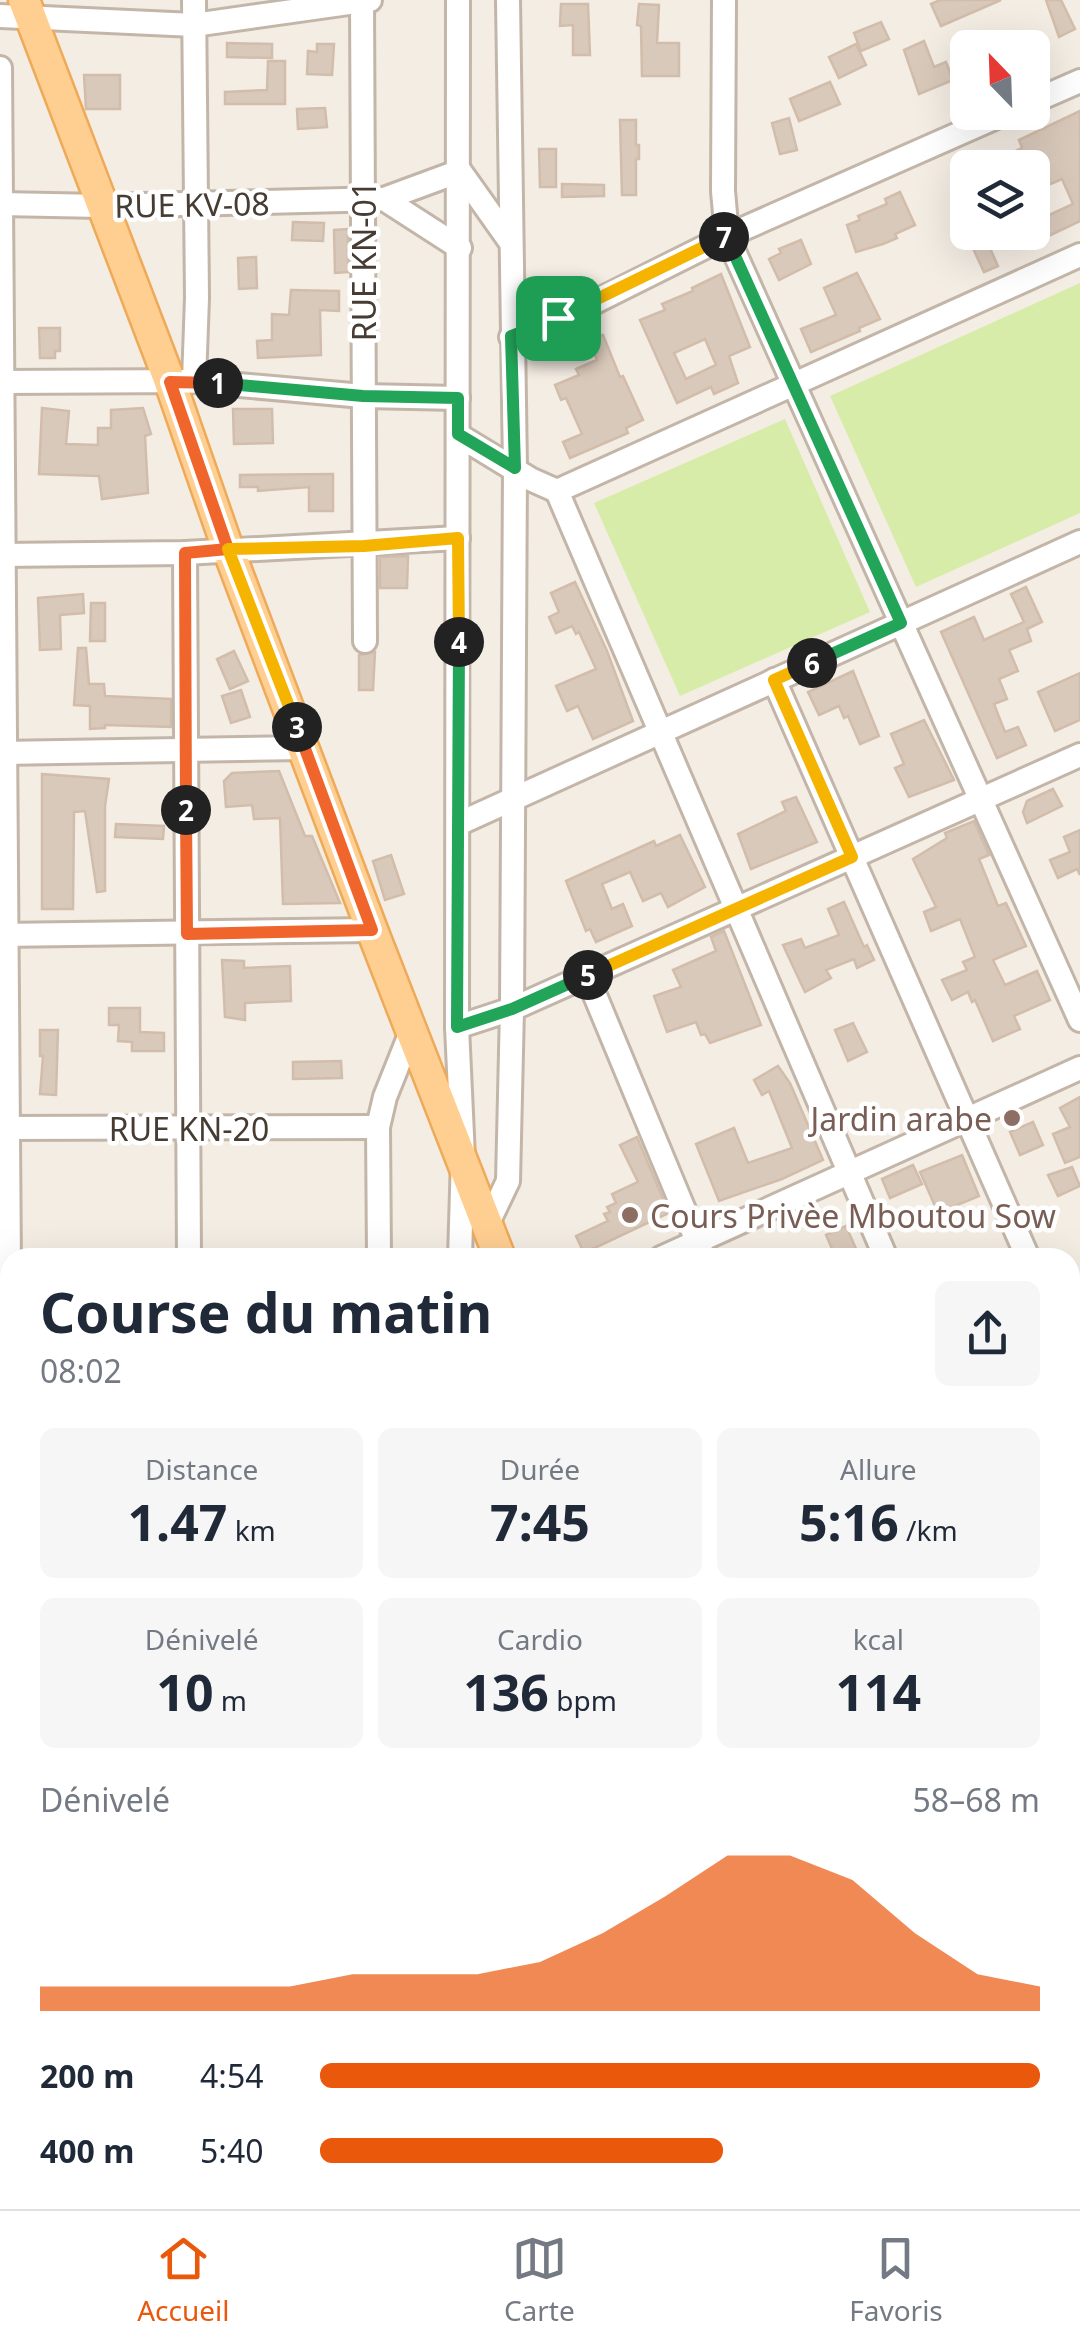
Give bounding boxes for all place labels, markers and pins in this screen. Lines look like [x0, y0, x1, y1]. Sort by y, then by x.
pin: 7 [699, 212, 749, 262]
pin [516, 276, 601, 361]
pin: 1 [193, 358, 243, 408]
pin: 4 [434, 617, 484, 667]
pin: 6 [787, 638, 837, 688]
pin: 3 [272, 702, 322, 752]
pin: 2 [161, 785, 211, 835]
pin: 5 [563, 950, 613, 1000]
place label: Jardin arabe [807, 1097, 992, 1140]
marker: Jardin arabe [1001, 1107, 1023, 1129]
place label: Cours Privèe Mboutou Sow [650, 1194, 1056, 1237]
marker: Cours Privèe Mboutou Sow [619, 1204, 641, 1226]

